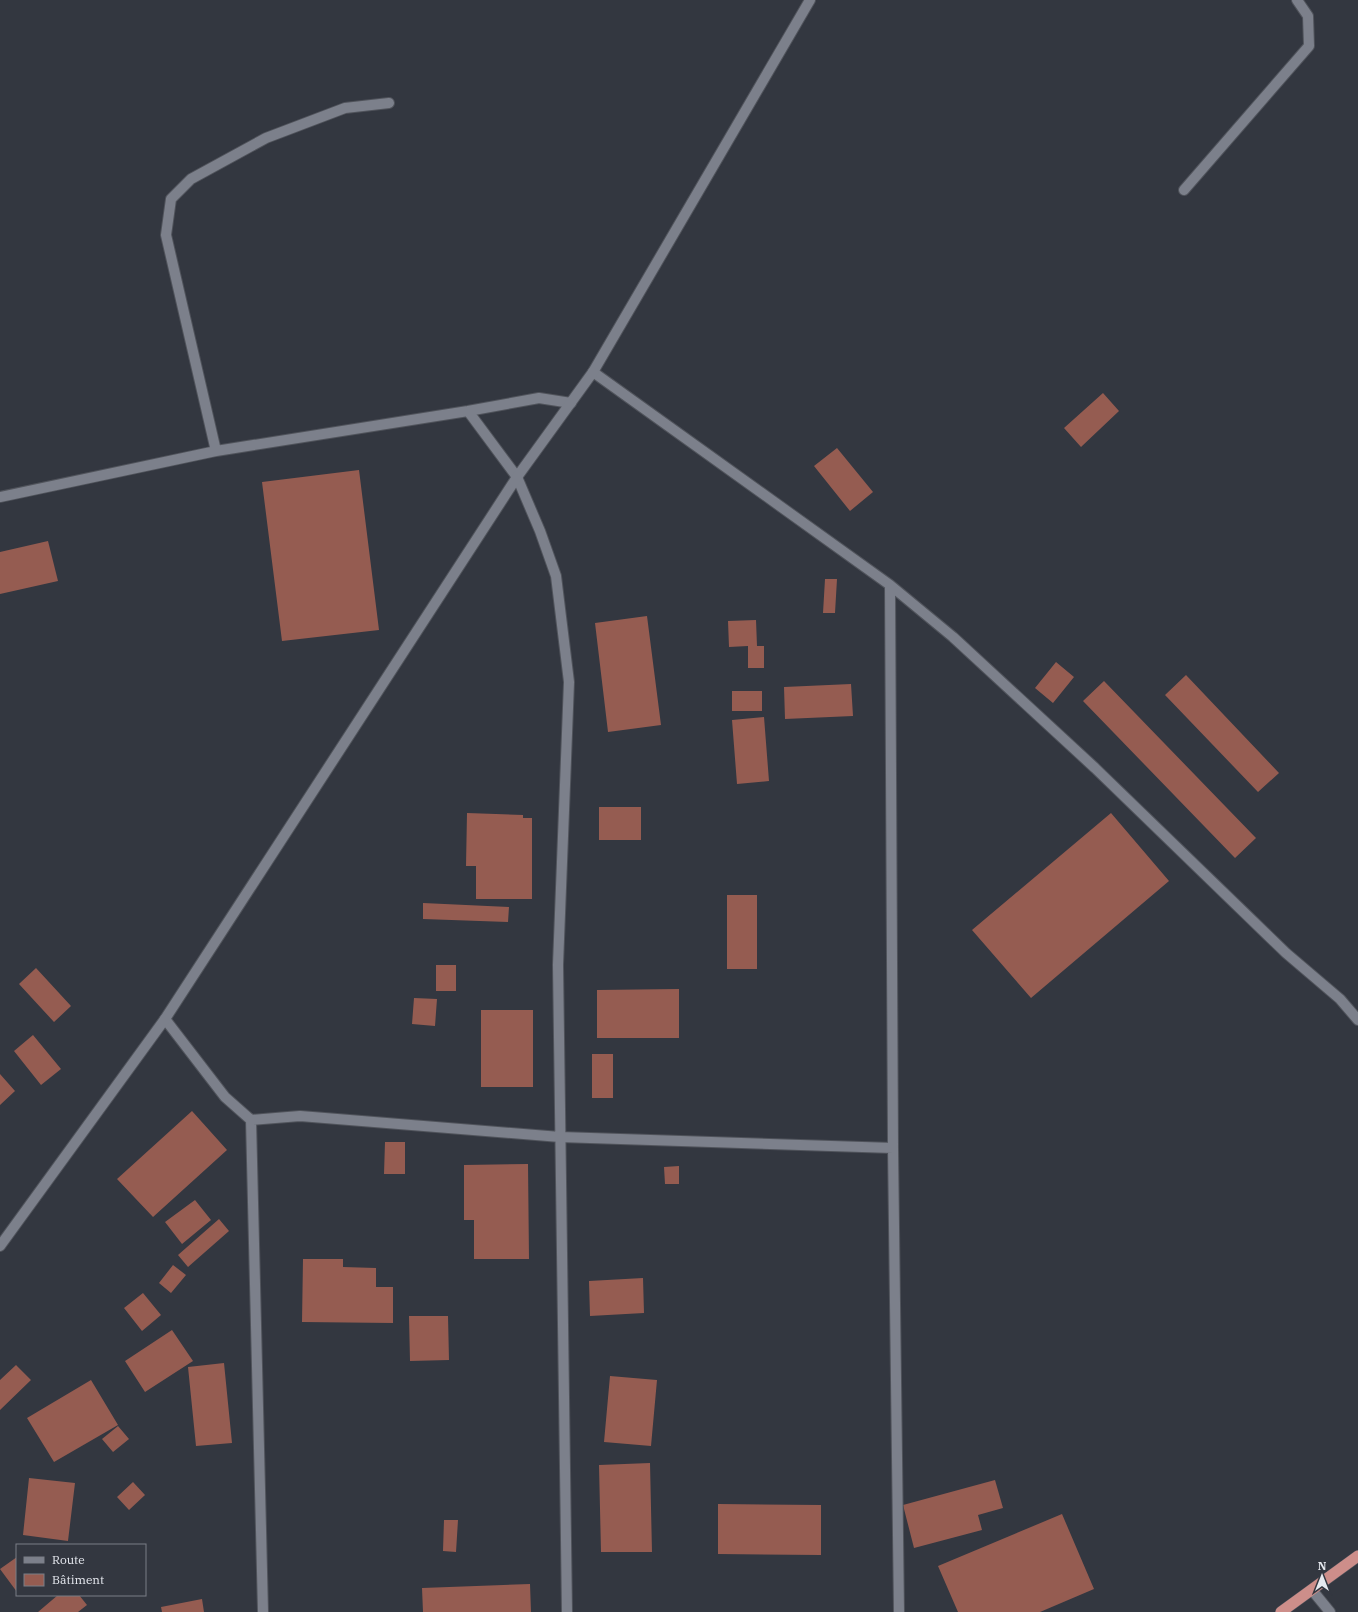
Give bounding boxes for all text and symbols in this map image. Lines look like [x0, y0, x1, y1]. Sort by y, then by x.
legend [16, 1544, 146, 1596]
text: Route [52, 1552, 85, 1567]
north arrow [1302, 1556, 1342, 1596]
text: N [1318, 1559, 1327, 1573]
text: Bâtiment [52, 1572, 104, 1587]

